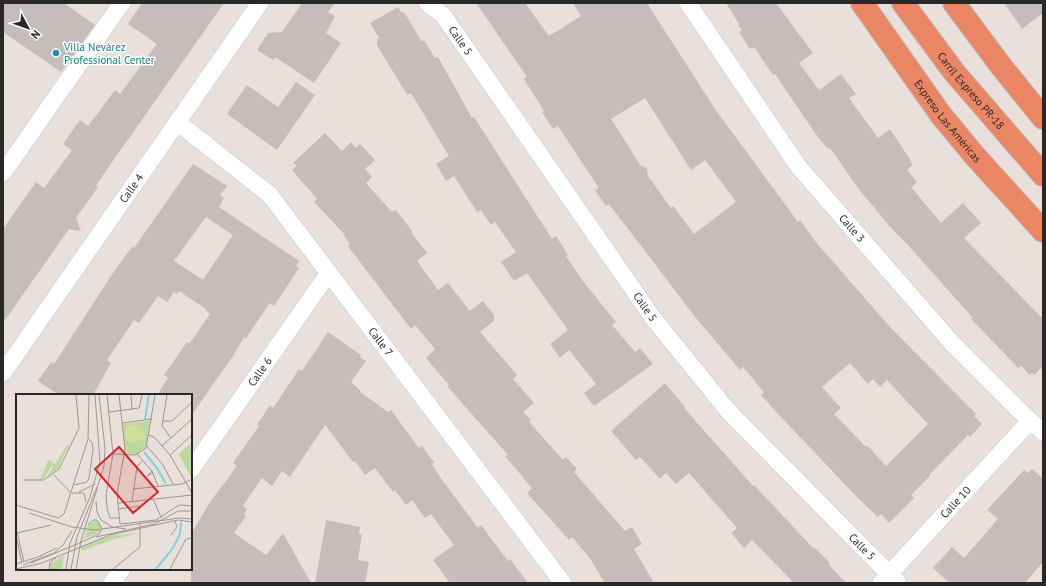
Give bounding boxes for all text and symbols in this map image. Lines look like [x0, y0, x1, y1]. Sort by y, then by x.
north arrow [8, 8, 48, 48]
street label: Calle 5 [446, 23, 476, 58]
text: N [28, 27, 43, 42]
place label: Villa Nevárez Professional Center [63, 40, 155, 67]
marker: Villa Nevárez Professional Center [51, 48, 61, 58]
street label: Carril Expreso PR-18 [935, 49, 1007, 132]
street label: Expreso Las Américas [911, 77, 985, 166]
street label: Calle 4 [116, 171, 146, 206]
street label: Calle 3 [836, 211, 868, 245]
street label: Calle 5 [630, 289, 660, 324]
street label: Calle 7 [365, 324, 396, 359]
street label: Calle 6 [245, 354, 275, 389]
inset map [16, 394, 192, 570]
street label: Calle 10 [937, 483, 974, 521]
street label: Calle 5 [846, 530, 879, 563]

